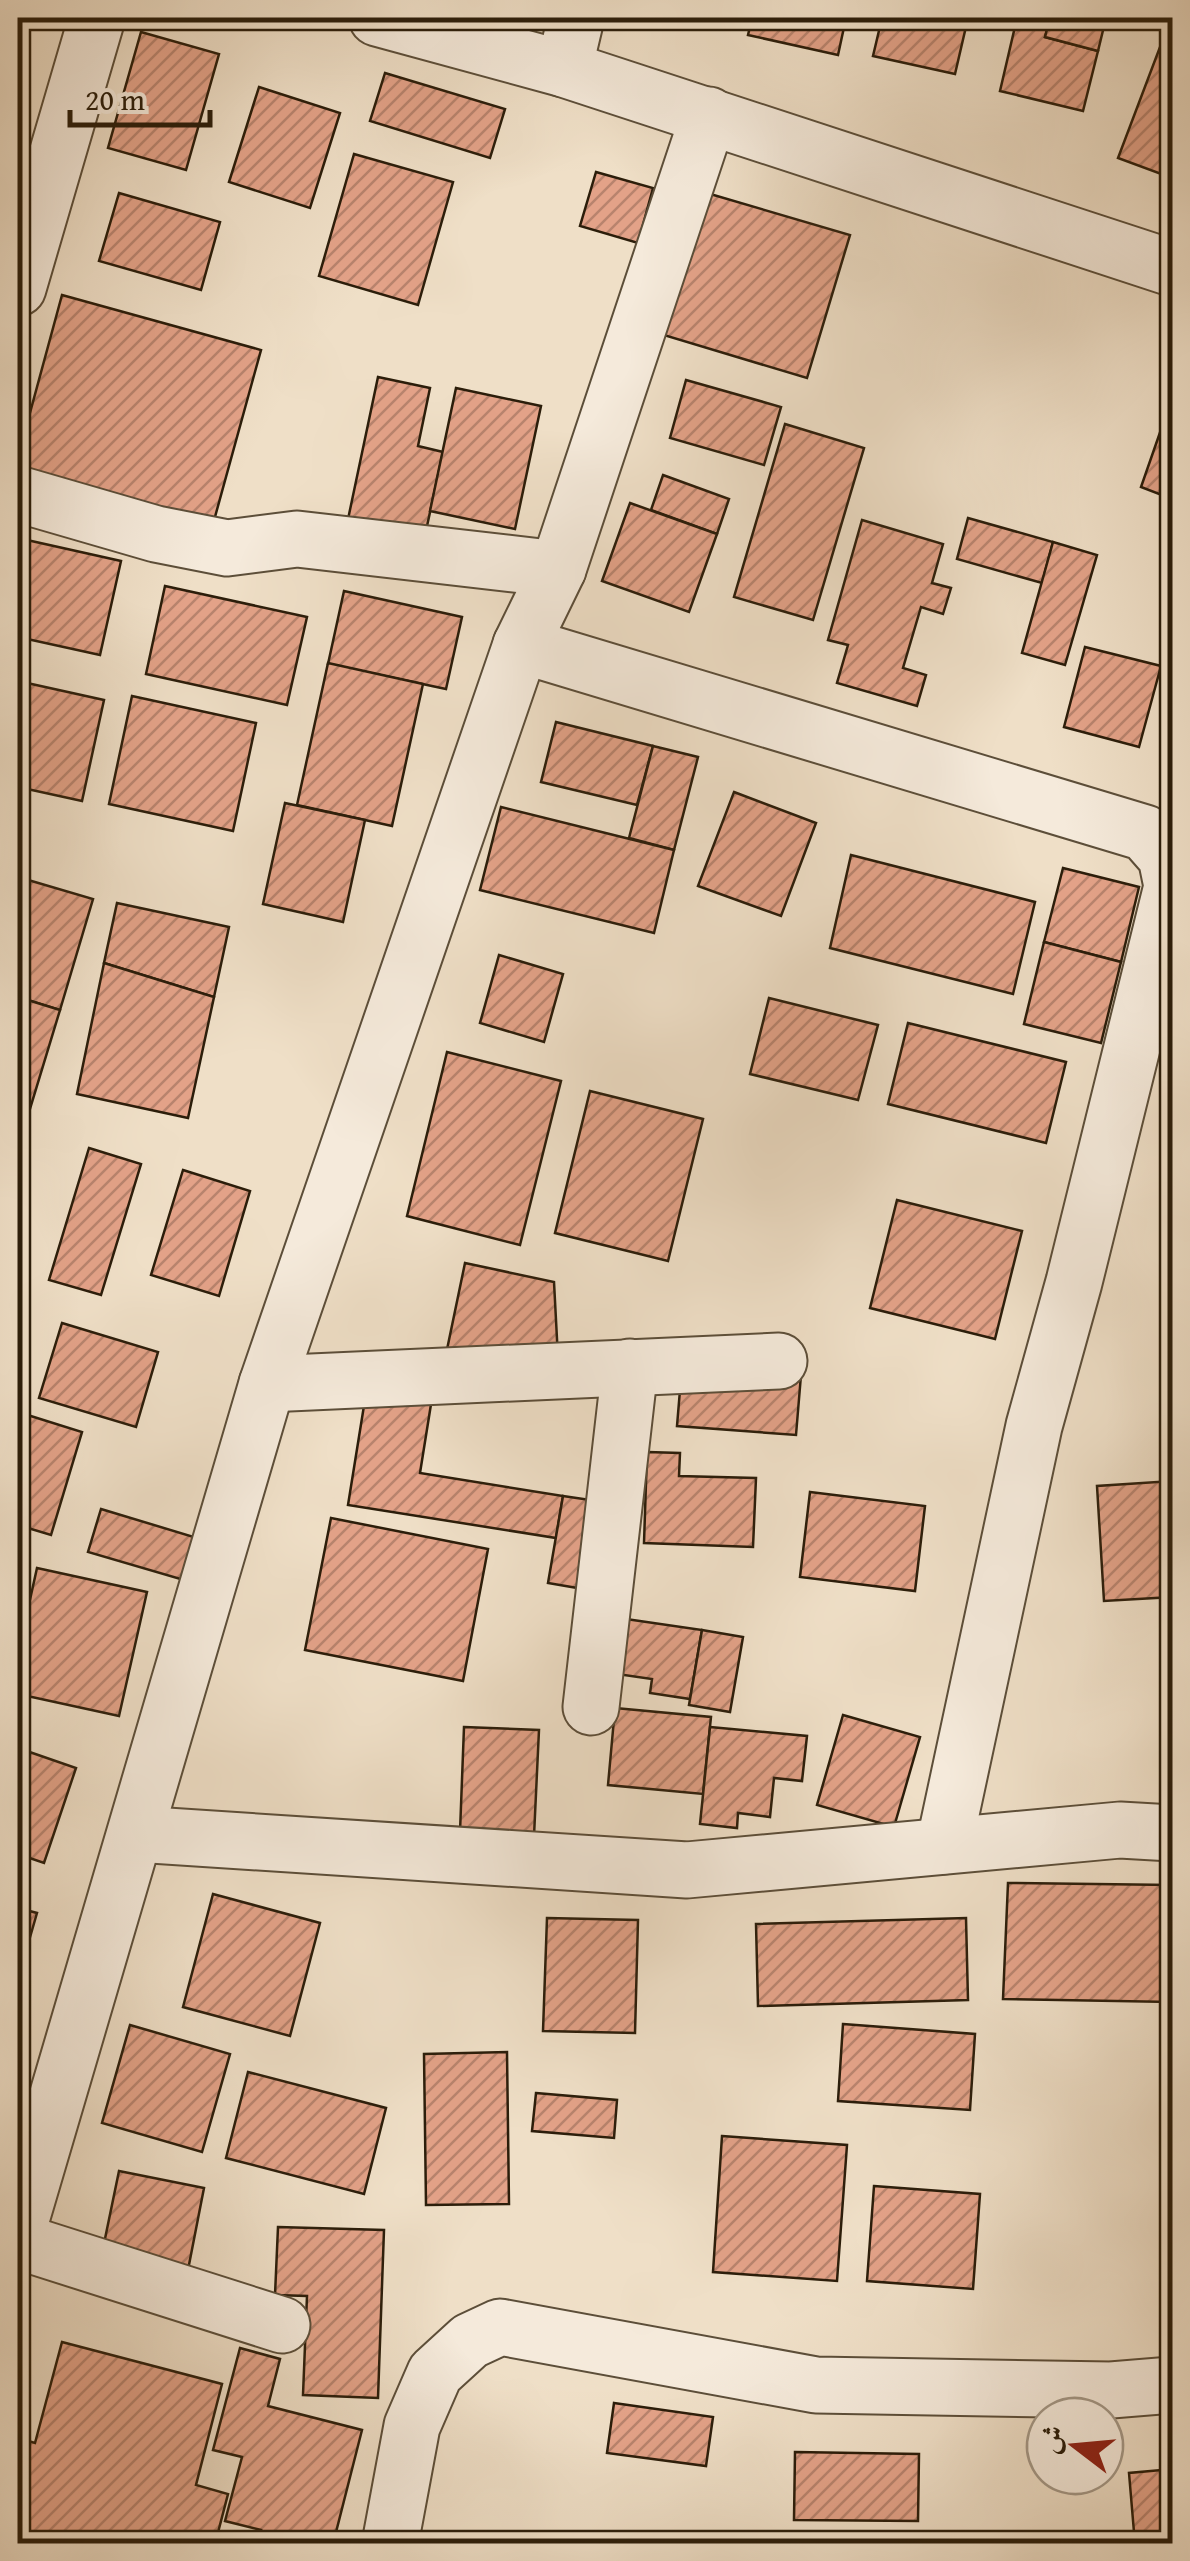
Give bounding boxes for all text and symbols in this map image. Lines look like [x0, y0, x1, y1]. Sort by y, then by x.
scale bar [70, 65, 210, 127]
text: 20 m [85, 77, 145, 121]
north arrow [1025, 2396, 1125, 2496]
text: ش [1027, 2420, 1074, 2458]

